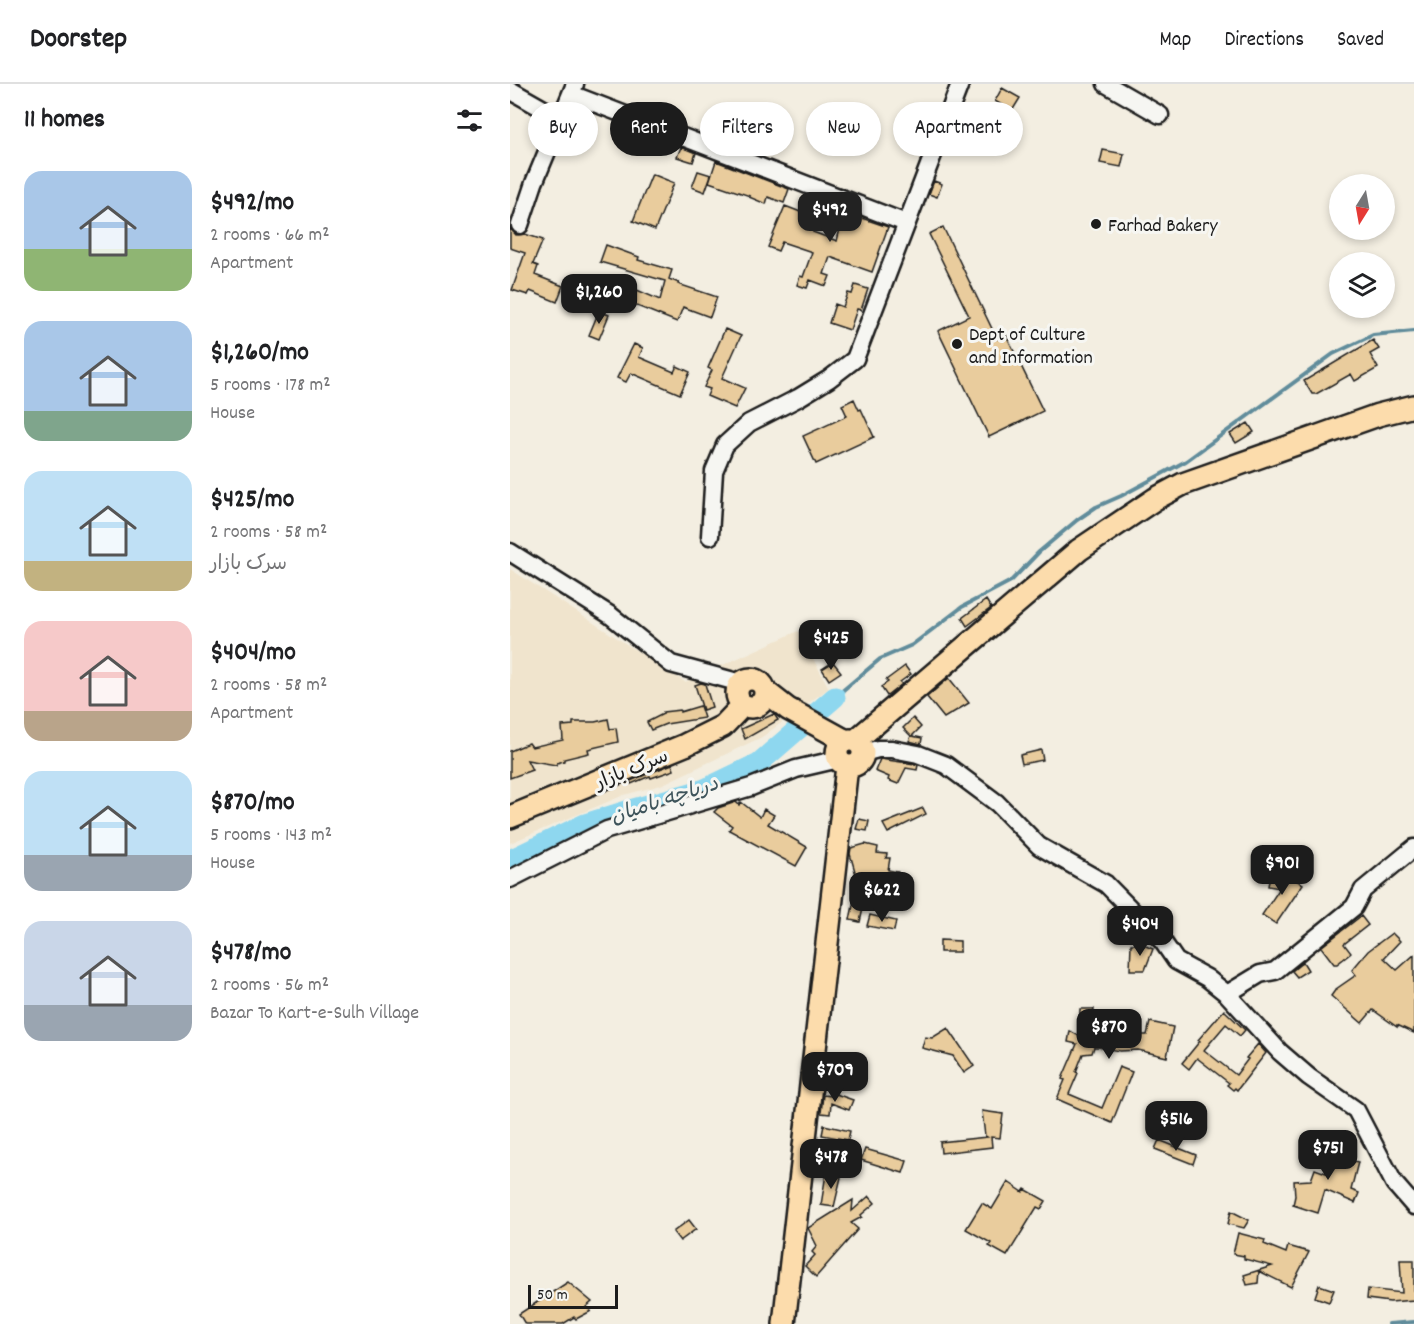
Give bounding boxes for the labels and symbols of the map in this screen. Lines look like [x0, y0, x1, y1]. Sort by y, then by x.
north arrow [1329, 174, 1395, 240]
pin: $492 [794, 192, 866, 243]
place label: Farhad Bakery [1108, 213, 1218, 241]
marker: Farhad Bakery [1089, 217, 1103, 231]
pin: $1,260 [550, 274, 648, 325]
place label: Dept of Culture and Information [969, 322, 1093, 373]
marker: Dept of Culture and Information [950, 337, 964, 351]
pin: $425 [795, 620, 867, 671]
street label: سرک بازار [589, 743, 673, 799]
water label: دریاچه بامیان [607, 770, 723, 833]
pin: $901 [1246, 845, 1318, 896]
pin: $622 [846, 872, 918, 923]
pin: $404 [1104, 906, 1176, 957]
pin: $870 [1073, 1009, 1145, 1060]
pin: $709 [799, 1052, 871, 1103]
pin: $516 [1140, 1101, 1212, 1152]
pin: $751 [1292, 1130, 1364, 1181]
pin: $478 [795, 1139, 867, 1190]
scale bar [528, 1282, 618, 1310]

